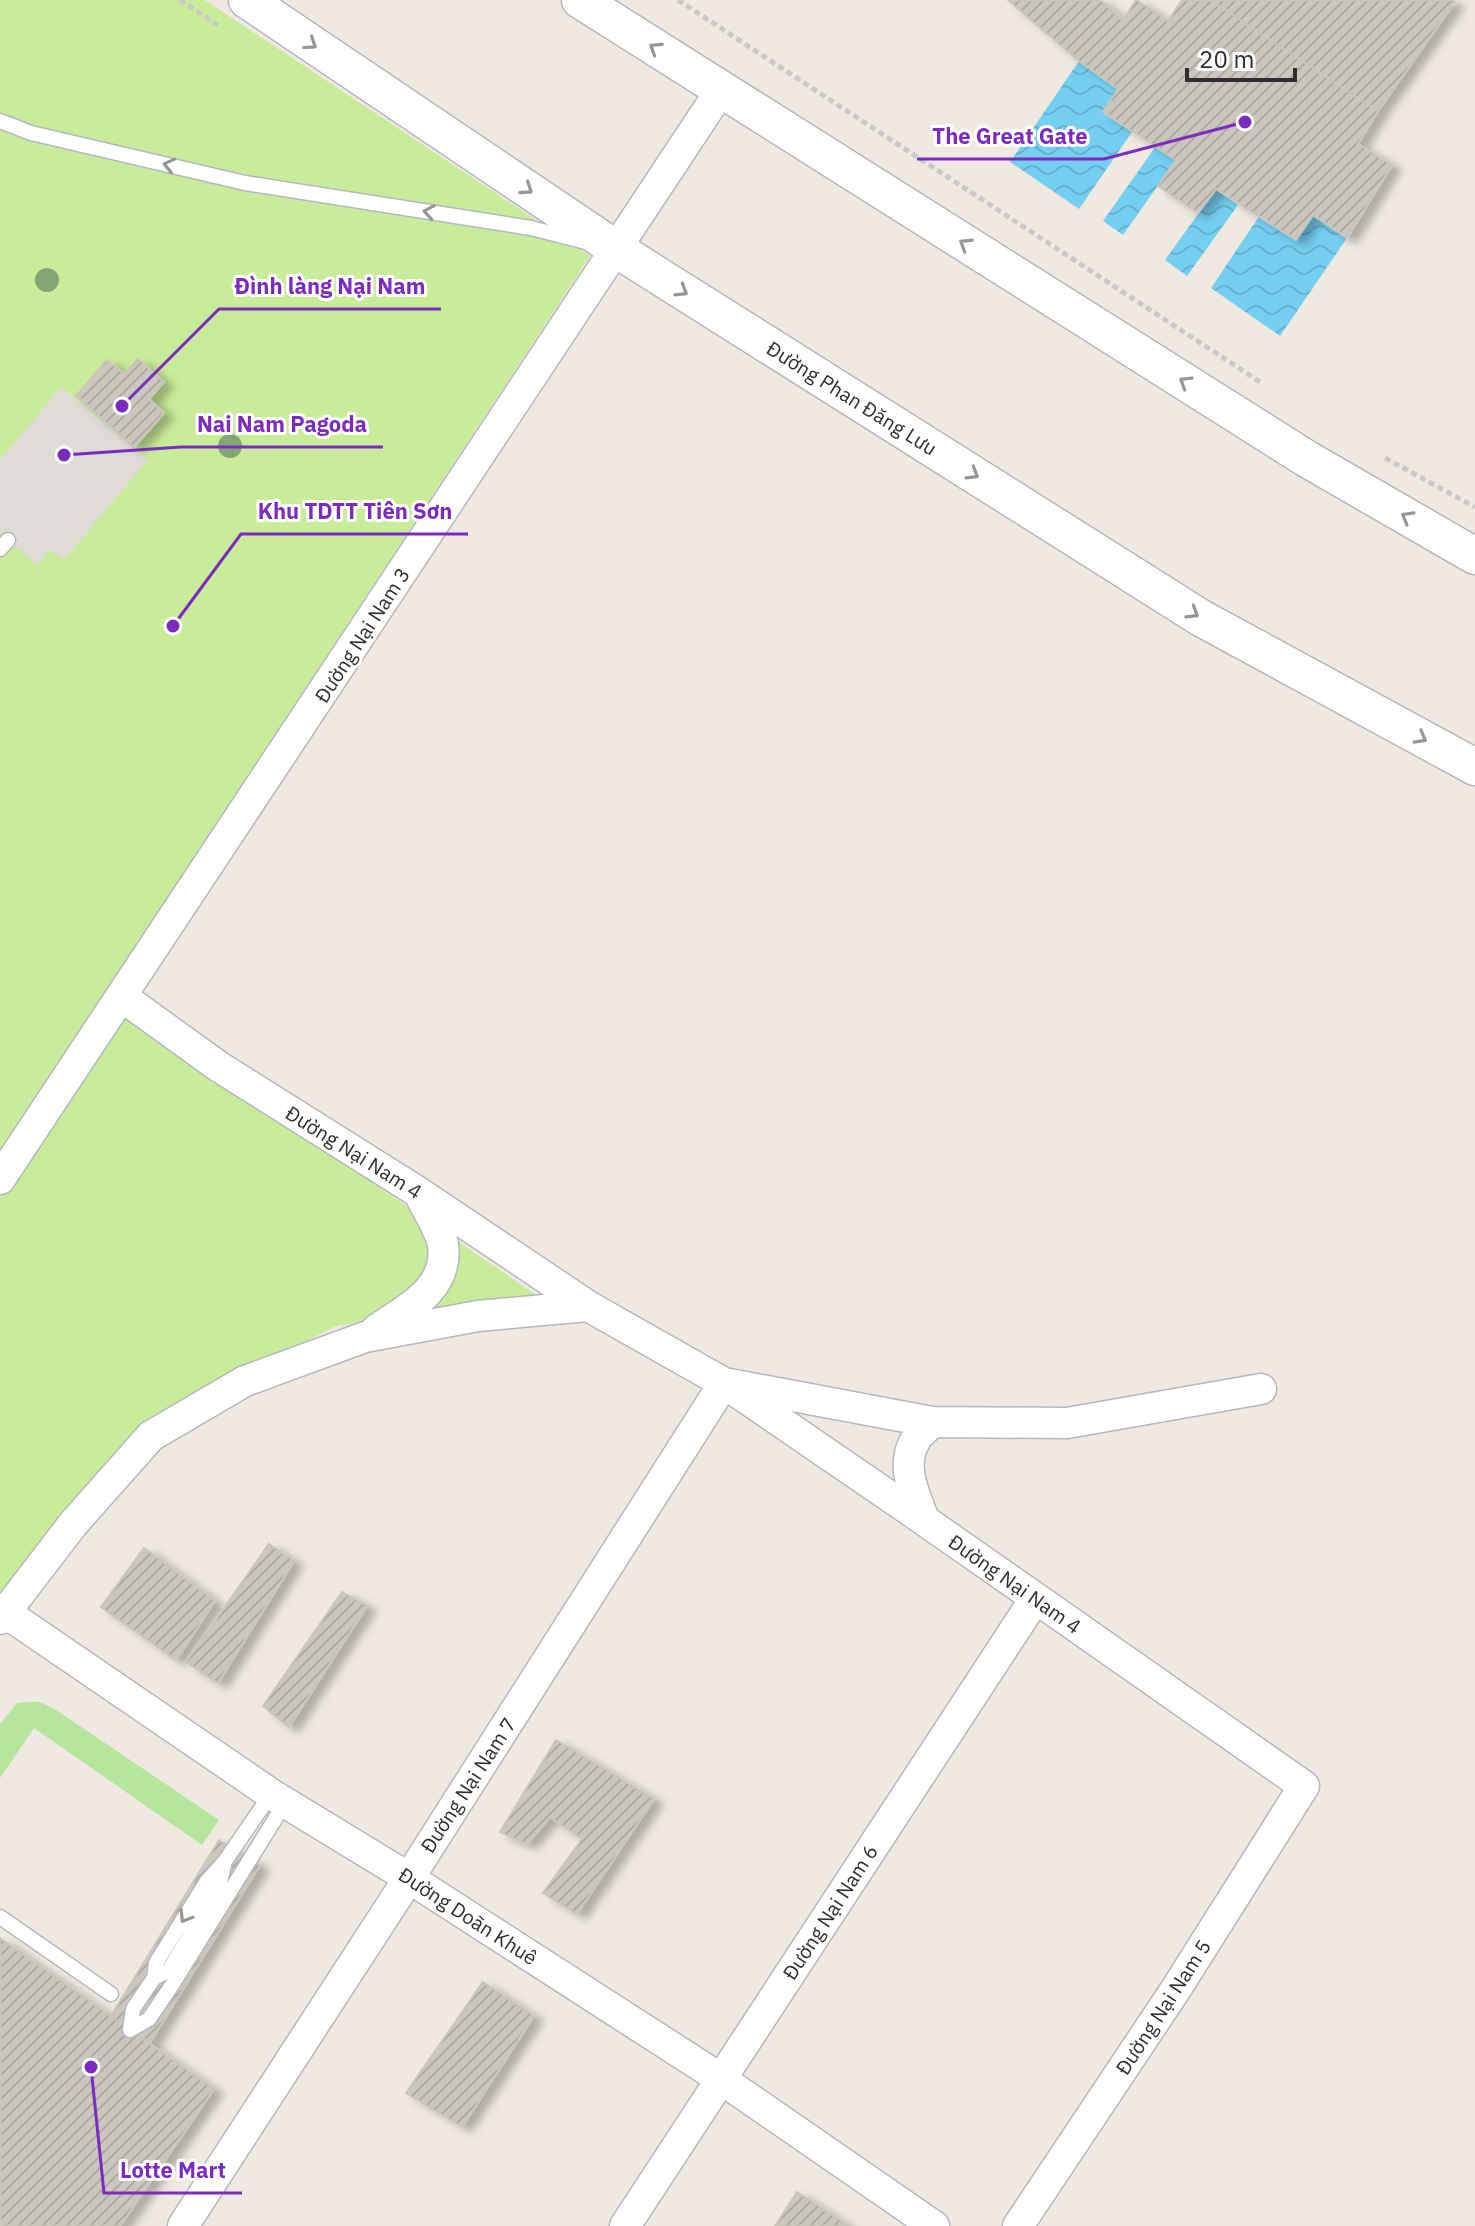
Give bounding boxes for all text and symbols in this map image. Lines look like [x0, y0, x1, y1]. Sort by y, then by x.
scale bar [1187, 32, 1295, 82]
one-way arrow [303, 34, 317, 49]
one-way arrow [649, 43, 664, 58]
text: 20 m [1199, 43, 1254, 75]
callout: The Great Gate [917, 113, 1104, 159]
text: The Great Gate [932, 121, 1088, 150]
one-way arrow [162, 157, 176, 174]
one-way arrow [518, 179, 532, 194]
one-way arrow [423, 204, 436, 221]
one-way arrow [959, 238, 974, 253]
callout: Đình làng Nại Nam [219, 263, 441, 309]
text: Đình làng Nại Nam [235, 271, 425, 300]
one-way arrow [673, 281, 687, 296]
street label: Đường Phan Đăng Lưu [762, 335, 942, 461]
one-way arrow [1179, 377, 1194, 392]
callout: Nai Nam Pagoda [181, 401, 383, 447]
text: Nai Nam Pagoda [197, 409, 367, 438]
one-way arrow [964, 465, 978, 480]
callout: Khu TDTT Tiên Sơn [241, 488, 468, 534]
text: Khu TDTT Tiên Sơn [258, 496, 452, 525]
one-way arrow [1402, 511, 1416, 527]
street label: Đường Nại Nam 3 [308, 562, 416, 708]
one-way arrow [1184, 603, 1199, 618]
one-way arrow [1412, 728, 1427, 743]
street label: Đường Nại Nam 4 [281, 1099, 427, 1205]
street label: Đường Nại Nam 4 [943, 1528, 1087, 1640]
street label: Đường Nại Nam 7 [414, 1712, 522, 1858]
street label: Đường Nại Nam 6 [776, 1839, 884, 1985]
street label: Đường Doãn Khuê [393, 1861, 543, 1971]
one-way arrow [180, 1908, 195, 1923]
street label: Đường Nại Nam 5 [1109, 1934, 1217, 2080]
callout: Lotte Mart [104, 2147, 242, 2193]
text: Lotte Mart [120, 2155, 226, 2184]

